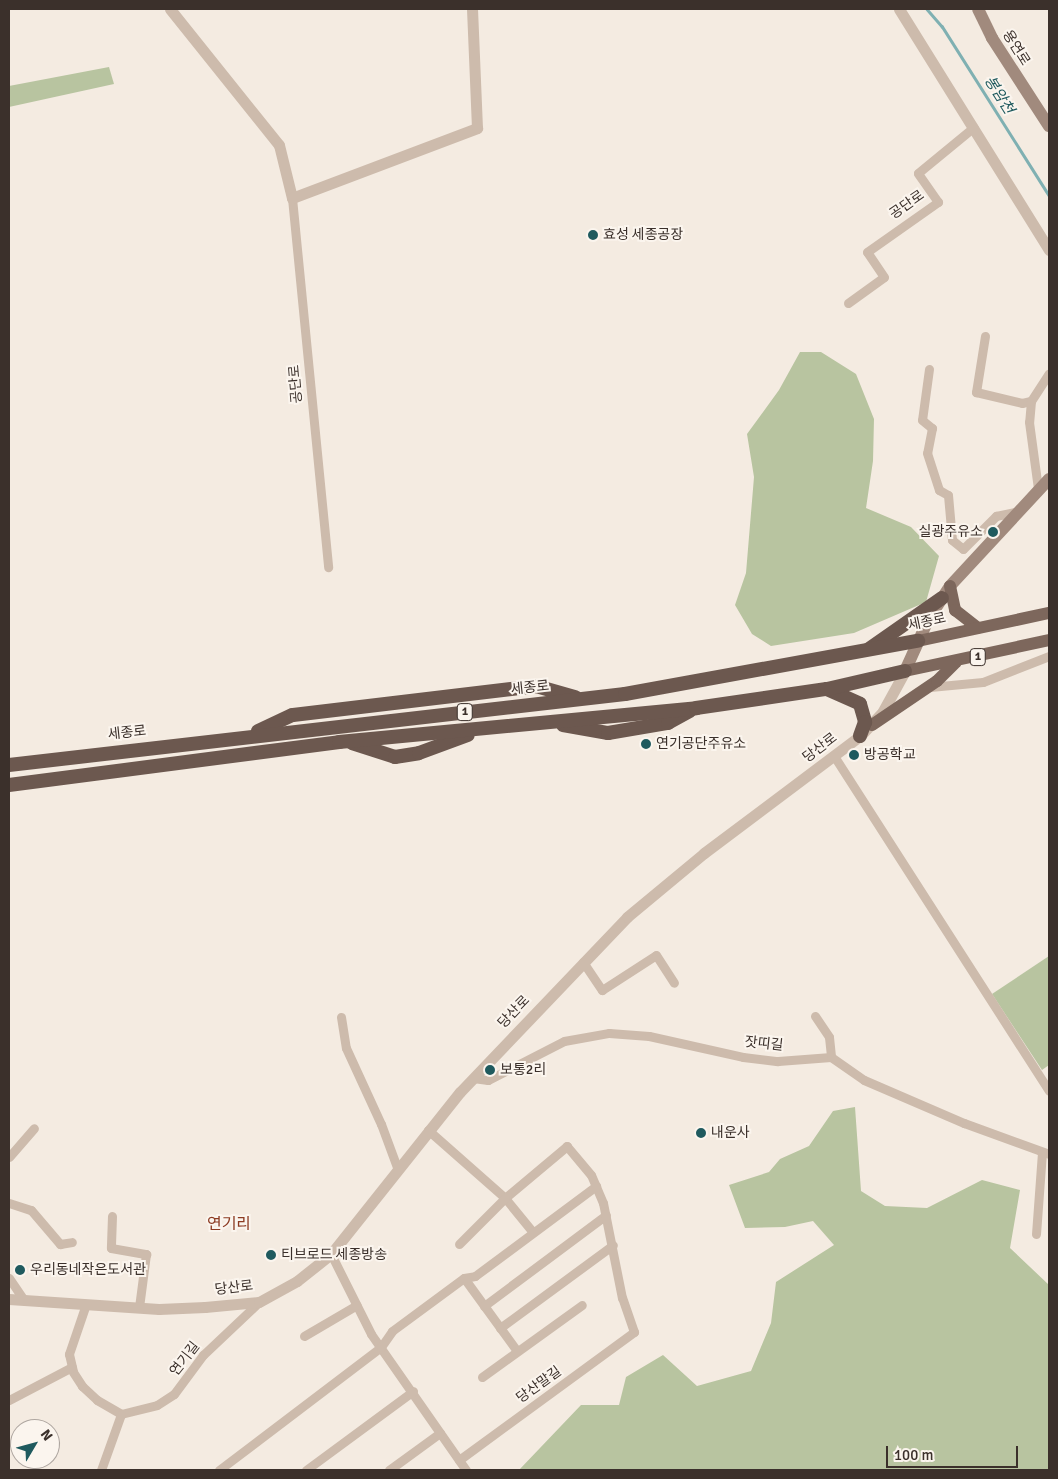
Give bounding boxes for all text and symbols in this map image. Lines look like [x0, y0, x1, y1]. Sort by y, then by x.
street label: 용연로 [999, 27, 1033, 69]
water label: 봉암천 [980, 73, 1018, 117]
street label: 공단로 [886, 187, 928, 223]
place label: 효성 세종공장 [603, 227, 683, 243]
marker: 효성 세종공장 [587, 229, 599, 241]
street label: 공단로 [286, 364, 306, 404]
place label: 실광주유소 [919, 524, 983, 540]
marker: 실광주유소 [987, 526, 999, 538]
street label: 세종로 [906, 610, 948, 634]
road number: 1 [969, 648, 987, 666]
street label: 세종로 [510, 678, 550, 698]
road number: 1 [456, 702, 474, 722]
street label: 세종로 [107, 723, 147, 743]
street label: 당산로 [800, 730, 840, 766]
place label: 연기공단주유소 [656, 736, 746, 752]
marker: 연기공단주유소 [640, 738, 652, 750]
place label: 방공학교 [864, 747, 916, 763]
marker: 방공학교 [848, 749, 860, 761]
street label: 당산로 [495, 992, 533, 1032]
street label: 잣띠길 [744, 1034, 784, 1054]
place label: 보통2리 [500, 1062, 546, 1078]
marker: 보통2리 [484, 1064, 496, 1076]
place label: 내운사 [711, 1125, 750, 1141]
marker: 내운사 [695, 1127, 707, 1139]
district label: 연기리 [207, 1214, 251, 1234]
place label: 티브로드 세종방송 [281, 1247, 387, 1263]
marker: 티브로드 세종방송 [265, 1249, 277, 1261]
place label: 우리동네작은도서관 [30, 1262, 146, 1278]
marker: 우리동네작은도서관 [14, 1264, 26, 1276]
street label: 당산로 [214, 1277, 254, 1299]
street label: 연기길 [166, 1339, 204, 1379]
street label: 당산말길 [513, 1363, 565, 1407]
north arrow [10, 1419, 60, 1469]
text: N [37, 1426, 56, 1444]
scale bar [888, 1436, 1020, 1468]
text: 100 m [894, 1446, 934, 1464]

